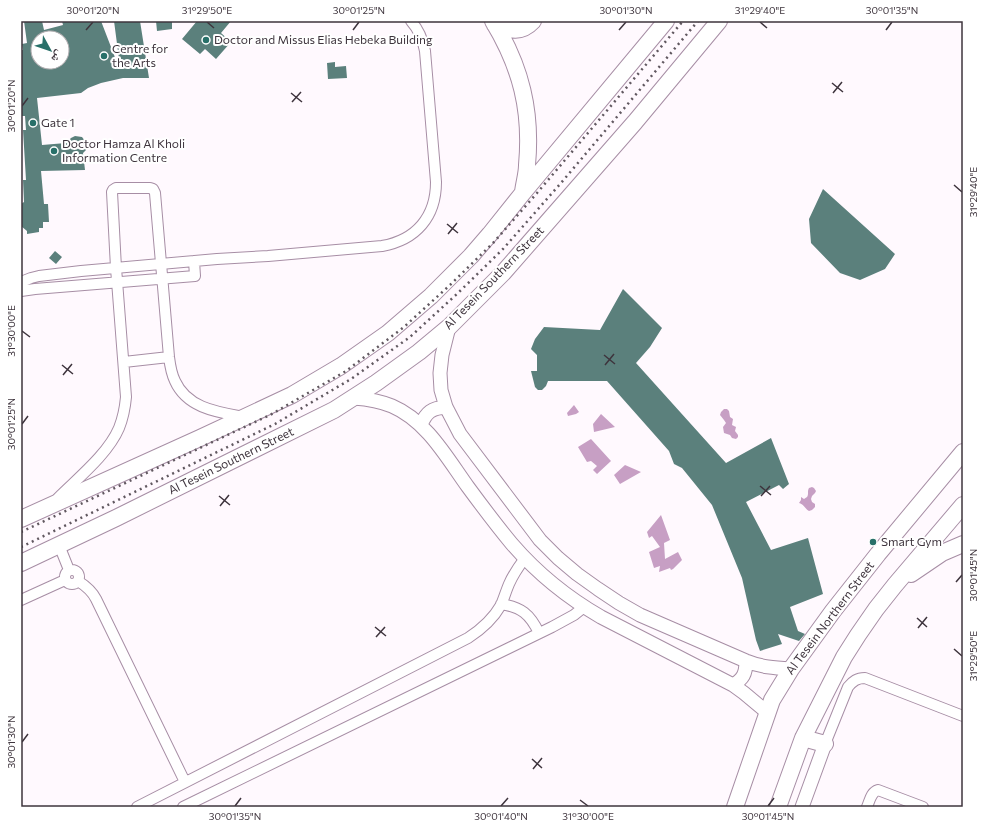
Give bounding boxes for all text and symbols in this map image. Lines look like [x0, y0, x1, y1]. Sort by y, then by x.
text: 30°01'20"N [66, 4, 120, 16]
text: 31°29'50"E [182, 4, 232, 16]
text: 30°01'25"N [333, 4, 385, 16]
text: 30°01'30"N [599, 4, 653, 16]
text: 31°29'40"E [735, 4, 785, 16]
text: 30°01'35"N [866, 4, 918, 16]
north arrow [30, 30, 70, 70]
place label: Doctor and Missus Elias Hebeka Building [214, 32, 433, 46]
marker: Doctor and Missus Elias Hebeka Building [201, 35, 211, 45]
place label: Centre for the Arts [112, 41, 168, 69]
text: ش [48, 47, 67, 66]
marker: Centre for the Arts [99, 51, 109, 61]
text: 30°01'20"N [5, 79, 17, 133]
place label: Gate 1 [41, 115, 75, 129]
marker: Gate 1 [28, 118, 38, 128]
place label: Doctor Hamza Al Kholi Information Centre [62, 136, 185, 164]
marker: Doctor Hamza Al Kholi Information Centre [49, 146, 59, 156]
text: 31°29'40"E [967, 167, 979, 217]
street label: Al Tesein Southern Street [440, 223, 546, 332]
text: 31°30'00"E [5, 305, 17, 357]
text: 30°01'25"N [5, 398, 17, 450]
street label: Al Tesein Southern Street [166, 424, 296, 497]
place label: Smart Gym [881, 534, 942, 548]
marker: Smart Gym [868, 537, 878, 547]
text: 30°01'45"N [967, 549, 979, 601]
street label: Al Tesein Northern Street [782, 558, 876, 677]
text: 31°29'50"E [967, 631, 979, 681]
text: 30°01'30"N [5, 715, 17, 769]
text: 30°01'35"N [209, 810, 261, 822]
text: 30°01'40"N [474, 810, 528, 822]
text: 31°30'00"E [562, 810, 614, 822]
text: 30°01'45"N [742, 810, 794, 822]

